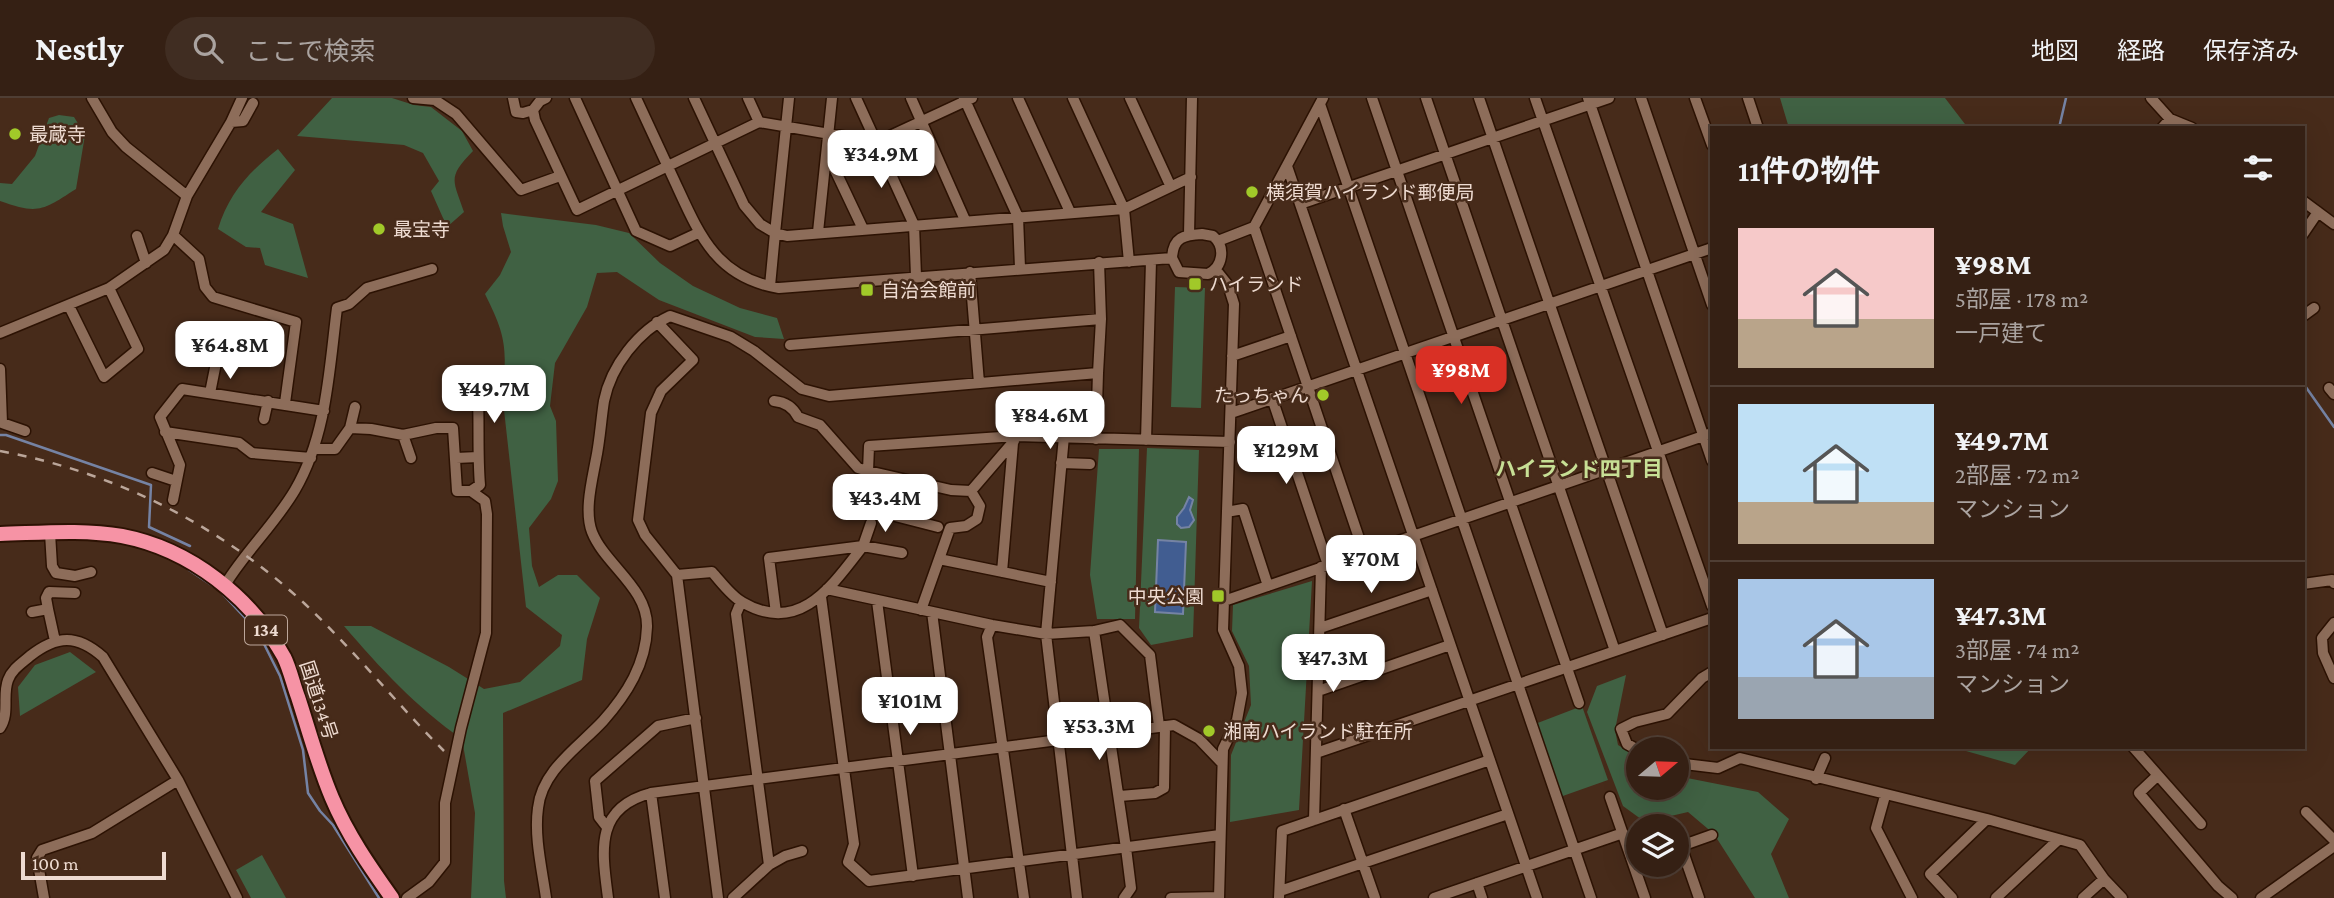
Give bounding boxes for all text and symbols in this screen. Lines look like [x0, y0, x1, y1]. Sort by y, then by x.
search box [165, 17, 655, 80]
icon: search [189, 29, 227, 67]
text: Nestly [35, 30, 123, 67]
text: ここで検索 [245, 37, 375, 66]
text: 地図 [2031, 37, 2079, 64]
text: 経路 [2117, 37, 2165, 64]
text: 保存済み [2203, 37, 2299, 64]
place label: 最蔵寺 [29, 124, 86, 145]
marker: 最蔵寺 [7, 126, 23, 142]
pin: ¥34.9M [824, 130, 938, 190]
text: ¥34.9M [844, 140, 918, 166]
icon: filters [2239, 149, 2277, 187]
text: 11件の物件 [1738, 154, 1880, 187]
place label: 横須賀ハイランド郵便局 [1266, 182, 1475, 203]
marker: 横須賀ハイランド郵便局 [1244, 184, 1260, 200]
place label: 最宝寺 [393, 219, 450, 240]
marker: 最宝寺 [371, 221, 387, 237]
text: ¥98M [1955, 247, 2032, 280]
icon: home [1794, 256, 1878, 340]
place label: ハイランド [1209, 274, 1304, 295]
marker: ハイランド [1187, 276, 1203, 292]
place label: 自治会館前 [881, 280, 976, 301]
marker: 自治会館前 [859, 282, 875, 298]
text: 5部屋 · 178 m² [1955, 286, 2088, 312]
text: 一戸建て [1955, 320, 2047, 346]
pin: ¥64.8M [173, 322, 287, 381]
text: ¥64.8M [191, 331, 269, 357]
pin: ¥98M [1420, 346, 1502, 406]
text: ¥98M [1432, 356, 1490, 382]
pin: ¥49.7M [437, 366, 551, 425]
text: ¥49.7M [458, 375, 530, 401]
place label: たっちゃん [1214, 385, 1309, 406]
marker: たっちゃん [1315, 387, 1331, 403]
pin: ¥84.6M [993, 392, 1107, 451]
text: ¥84.6M [1012, 401, 1089, 427]
text: ¥49.7M [1955, 423, 2049, 456]
pin: ¥129M [1237, 426, 1335, 486]
icon: home [1794, 432, 1878, 516]
text: ¥129M [1253, 436, 1319, 462]
district label: ハイランド四丁目 [1495, 457, 1663, 481]
text: 2部屋 · 72 m² [1955, 462, 2079, 488]
pin: ¥43.4M [828, 474, 942, 534]
text: ¥43.4M [849, 484, 921, 510]
text: マンション [1955, 496, 2070, 522]
pin: ¥70M [1330, 536, 1412, 595]
text: ¥70M [1342, 545, 1400, 571]
place label: 中央公園 [1128, 586, 1204, 607]
marker: 中央公園 [1210, 588, 1226, 604]
text: ¥47.3M [1955, 598, 2047, 631]
icon: home [1794, 607, 1878, 691]
road number: 134 [245, 616, 287, 644]
pin: ¥47.3M [1276, 634, 1390, 694]
text: 3部屋 · 74 m² [1955, 637, 2079, 663]
text: ¥47.3M [1298, 644, 1368, 670]
street label: 国道134号 [296, 658, 341, 742]
text: マンション [1955, 671, 2070, 697]
pin: ¥101M [861, 678, 959, 737]
text: ¥101M [878, 687, 942, 713]
pin: ¥53.3M [1042, 702, 1156, 762]
text: ¥53.3M [1063, 712, 1135, 738]
place label: 湘南ハイランド駐在所 [1223, 721, 1413, 742]
marker: 湘南ハイランド駐在所 [1201, 723, 1217, 739]
north arrow [1626, 737, 1689, 800]
map controls [1626, 737, 1689, 877]
button: layers [1626, 814, 1689, 877]
scale bar [21, 849, 166, 881]
text: 100 m [32, 853, 79, 874]

